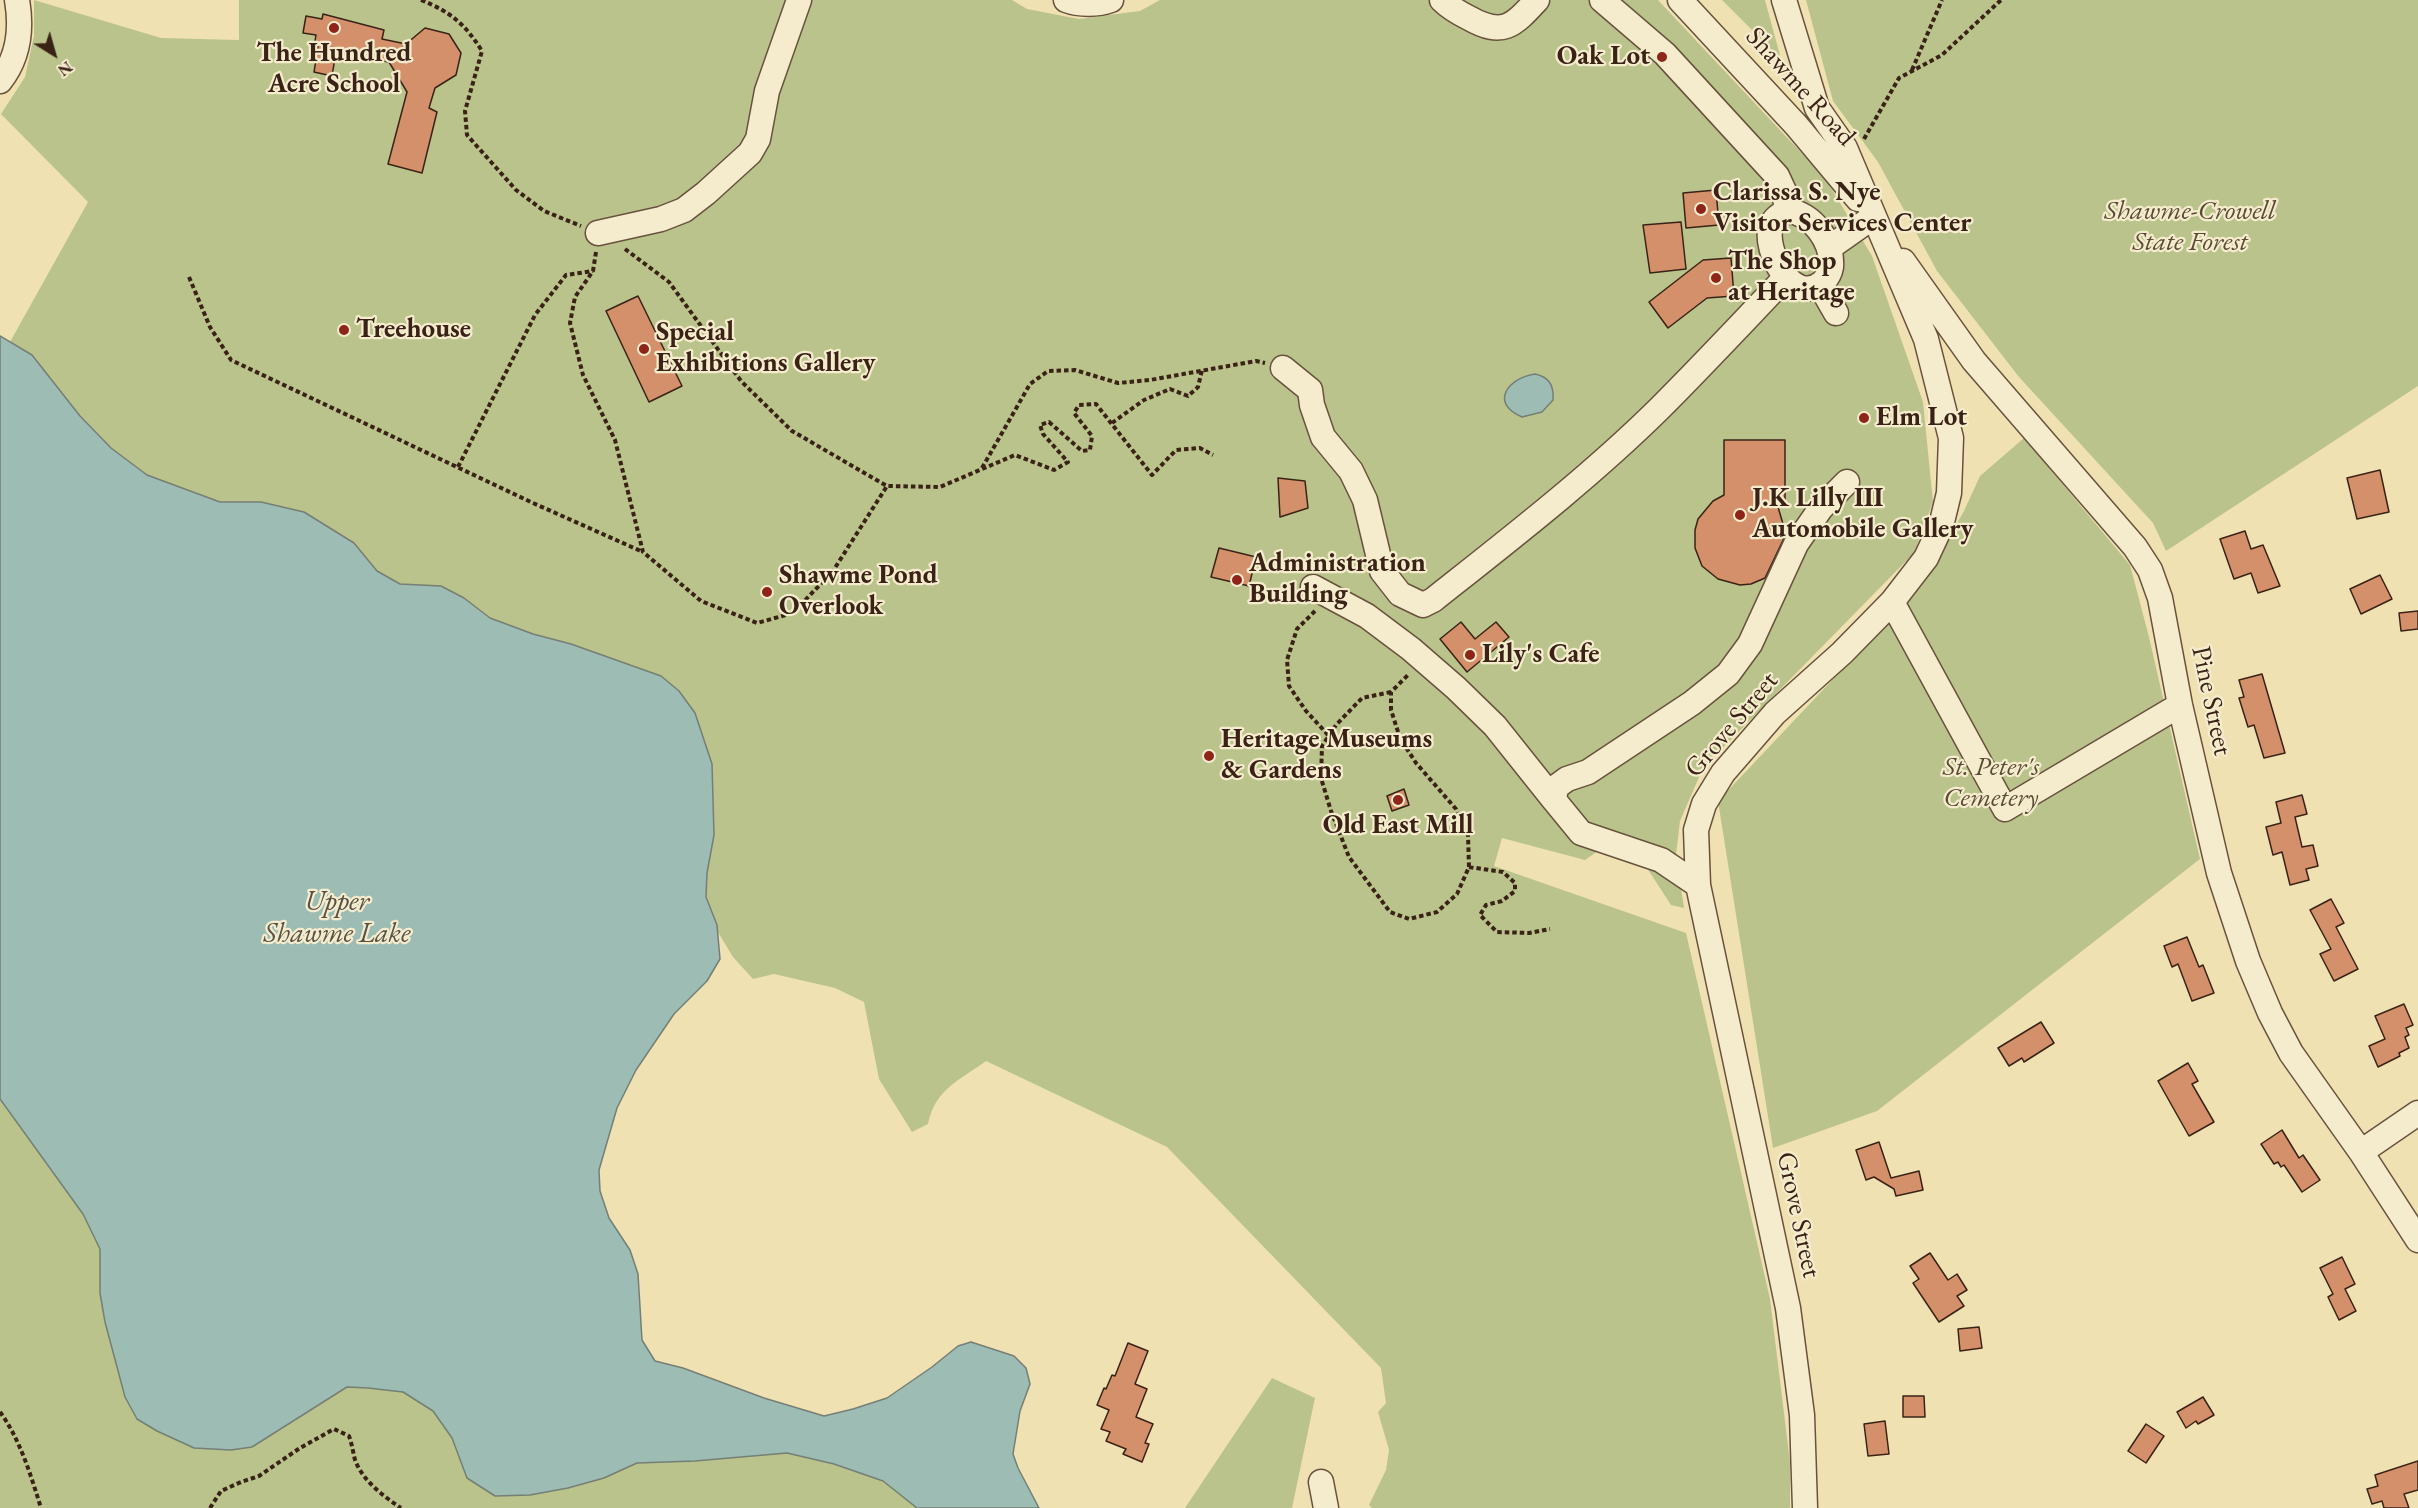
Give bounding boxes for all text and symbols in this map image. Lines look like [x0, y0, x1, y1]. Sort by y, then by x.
marker: The Hundred Acre School [327, 21, 341, 35]
street label: Shawme Road [1738, 21, 1862, 153]
north arrow [24, 24, 84, 84]
place label: The Hundred Acre School [257, 38, 411, 101]
place label: Oak Lot [1557, 41, 1650, 73]
marker: Oak Lot [1655, 50, 1669, 64]
text: N [54, 56, 77, 81]
place label: Clarissa S. Nye Visitor Services Center [1713, 177, 1972, 240]
park label: Shawme-Crowell State Forest [2104, 196, 2276, 259]
marker: Clarissa S. Nye Visitor Services Center [1694, 202, 1708, 216]
place label: The Shop at Heritage [1728, 246, 1855, 309]
marker: The Shop at Heritage [1709, 271, 1723, 285]
place label: Treehouse [356, 314, 471, 346]
place label: Special Exhibitions Gallery [656, 317, 875, 380]
marker: Treehouse [337, 323, 351, 337]
marker: Special Exhibitions Gallery [637, 342, 651, 356]
place label: Elm Lot [1876, 402, 1967, 434]
marker: Elm Lot [1857, 411, 1871, 425]
place label: J.K Lilly III Automobile Gallery [1752, 483, 1974, 546]
marker: J.K Lilly III Automobile Gallery [1733, 508, 1747, 522]
place label: Administration Building [1249, 548, 1426, 611]
place label: Shawme Pond Overlook [779, 560, 938, 623]
marker: Administration Building [1230, 573, 1244, 587]
marker: Shawme Pond Overlook [760, 585, 774, 599]
place label: Lily's Cafe [1482, 639, 1600, 671]
street label: Pine Street [2184, 643, 2238, 759]
marker: Lily's Cafe [1463, 648, 1477, 662]
street label: Grove Street [1678, 666, 1786, 784]
place label: Heritage Museums & Gardens [1221, 724, 1432, 787]
marker: Heritage Museums & Gardens [1202, 749, 1216, 763]
park label: St. Peter's Cemetery [1943, 752, 2039, 815]
marker: Old East Mill [1391, 793, 1405, 807]
place label: Old East Mill [1323, 810, 1473, 842]
water label: Upper Shawme Lake [264, 885, 410, 951]
street label: Grove Street [1769, 1149, 1827, 1281]

